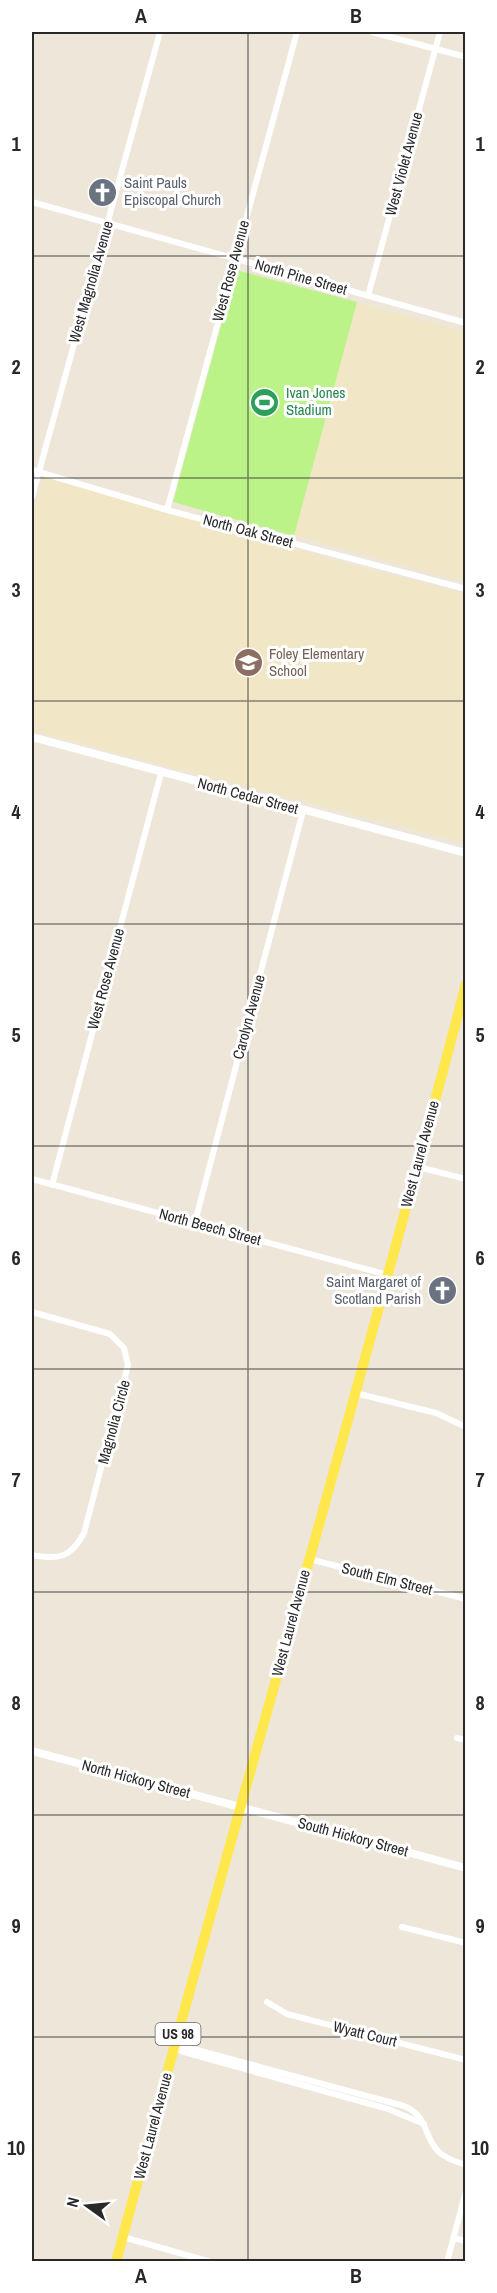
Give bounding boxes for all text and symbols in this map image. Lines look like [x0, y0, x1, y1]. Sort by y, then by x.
text: A [135, 2, 147, 29]
text: B [350, 2, 362, 29]
street label: West Violet Avenue [380, 109, 428, 218]
text: 1 [11, 130, 21, 157]
text: 1 [475, 130, 485, 157]
place label: Saint Pauls Episcopal Church [124, 172, 221, 210]
church icon: Saint Pauls Episcopal Church [87, 176, 119, 208]
street label: West Magnolia Avenue [63, 218, 118, 345]
street label: West Rose Avenue [207, 218, 254, 324]
street label: North Pine Street [253, 253, 350, 300]
text: 2 [11, 353, 21, 380]
text: 2 [475, 353, 485, 380]
place label: Ivan Jones Stadium [286, 382, 346, 420]
sports icon: Ivan Jones Stadium [249, 386, 281, 418]
street label: North Oak Street [201, 508, 296, 553]
text: 3 [11, 576, 21, 603]
text: 3 [475, 576, 485, 603]
place label: Foley Elementary School [269, 643, 365, 681]
school or university icon: Foley Elementary School [232, 647, 264, 679]
street label: North Cedar Street [196, 772, 301, 819]
text: 4 [11, 798, 21, 825]
text: 4 [475, 798, 485, 825]
street label: West Rose Avenue [82, 926, 129, 1032]
street label: Carolyn Avenue [227, 972, 270, 1061]
text: 5 [11, 1021, 21, 1048]
text: 5 [475, 1021, 485, 1048]
street label: West Laurel Avenue [395, 1098, 444, 1210]
street label: North Beech Street [157, 1203, 264, 1250]
text: 6 [11, 1244, 21, 1271]
text: 6 [475, 1244, 485, 1271]
place label: Saint Margaret of Scotland Parish [326, 1271, 422, 1309]
church icon: Saint Margaret of Scotland Parish [426, 1275, 458, 1307]
street label: Magnolia Circle [92, 1377, 135, 1466]
text: 7 [11, 1466, 21, 1493]
text: 7 [475, 1466, 485, 1493]
street label: South Elm Street [339, 1557, 435, 1600]
street label: West Laurel Avenue [266, 1567, 315, 1679]
text: 8 [11, 1689, 21, 1716]
text: 8 [475, 1689, 485, 1716]
street label: North Hickory Street [80, 1754, 193, 1803]
street label: South Hickory Street [296, 1812, 411, 1861]
text: 9 [11, 1912, 21, 1939]
text: 9 [475, 1912, 485, 1939]
street label: Wyatt Court [331, 2015, 400, 2052]
road number: US 98 [156, 2023, 201, 2045]
street label: West Laurel Avenue [128, 2070, 177, 2182]
text: 10 [7, 2134, 25, 2161]
text: 10 [471, 2134, 489, 2161]
north arrow [57, 2176, 117, 2236]
text: N [61, 2195, 84, 2210]
text: A [135, 2262, 147, 2289]
text: B [350, 2262, 362, 2289]

